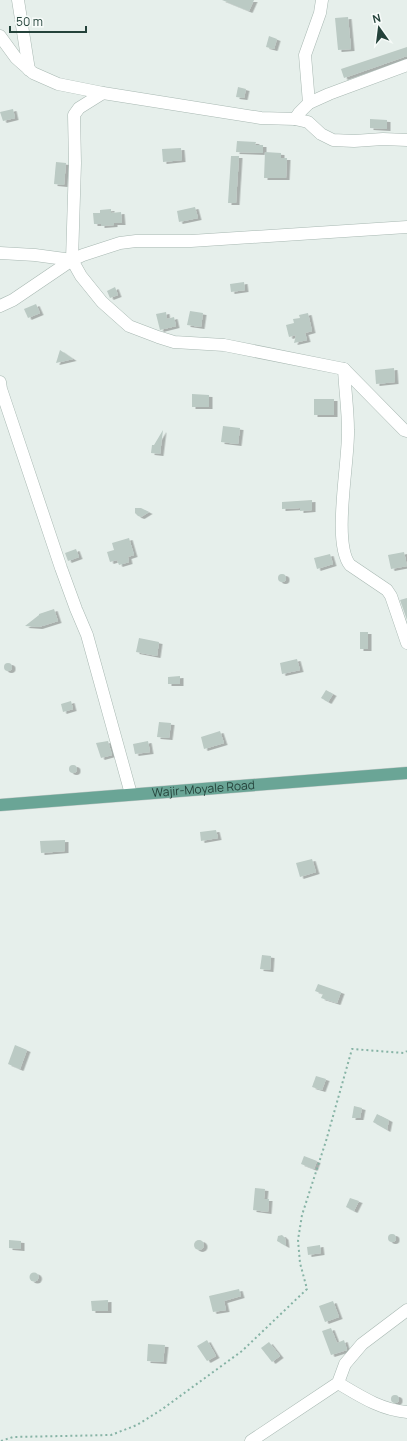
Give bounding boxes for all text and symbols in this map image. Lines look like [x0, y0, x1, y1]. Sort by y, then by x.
scale bar [10, 8, 86, 34]
north arrow [359, 8, 399, 48]
text: N [371, 10, 382, 26]
text: 50 m [16, 13, 43, 30]
street label: Wajir-Moyale Road [151, 776, 255, 801]

